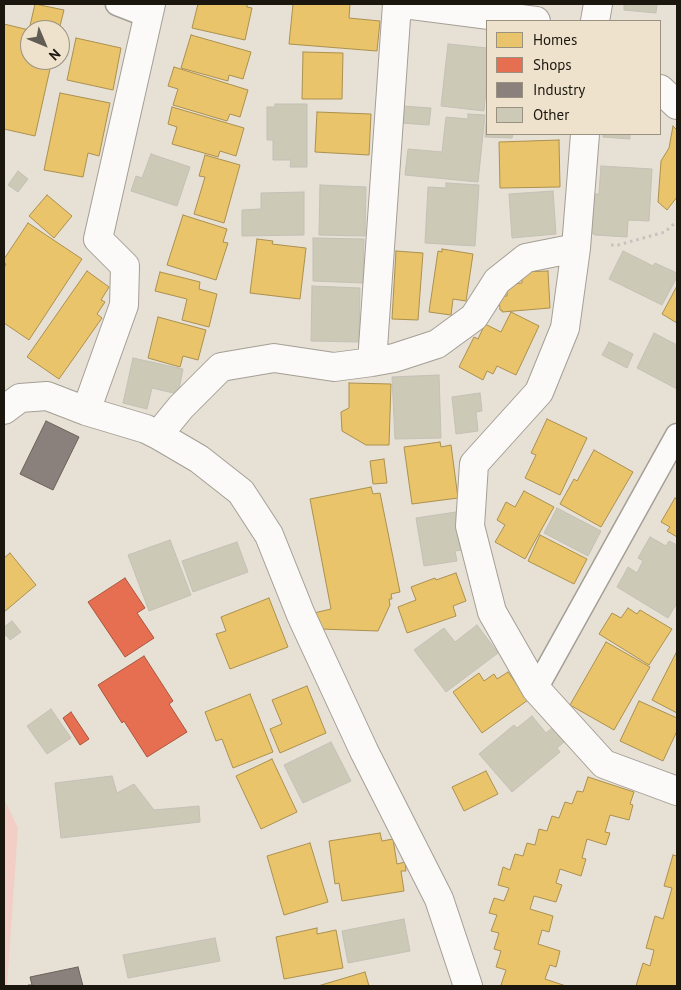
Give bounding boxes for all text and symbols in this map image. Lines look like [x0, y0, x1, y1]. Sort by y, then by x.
north arrow [20, 20, 70, 70]
legend [486, 20, 661, 135]
text: Homes [533, 30, 577, 49]
text: N [45, 45, 65, 65]
text: Shops [533, 55, 572, 74]
text: Industry [533, 80, 585, 99]
text: Other [533, 105, 569, 124]

